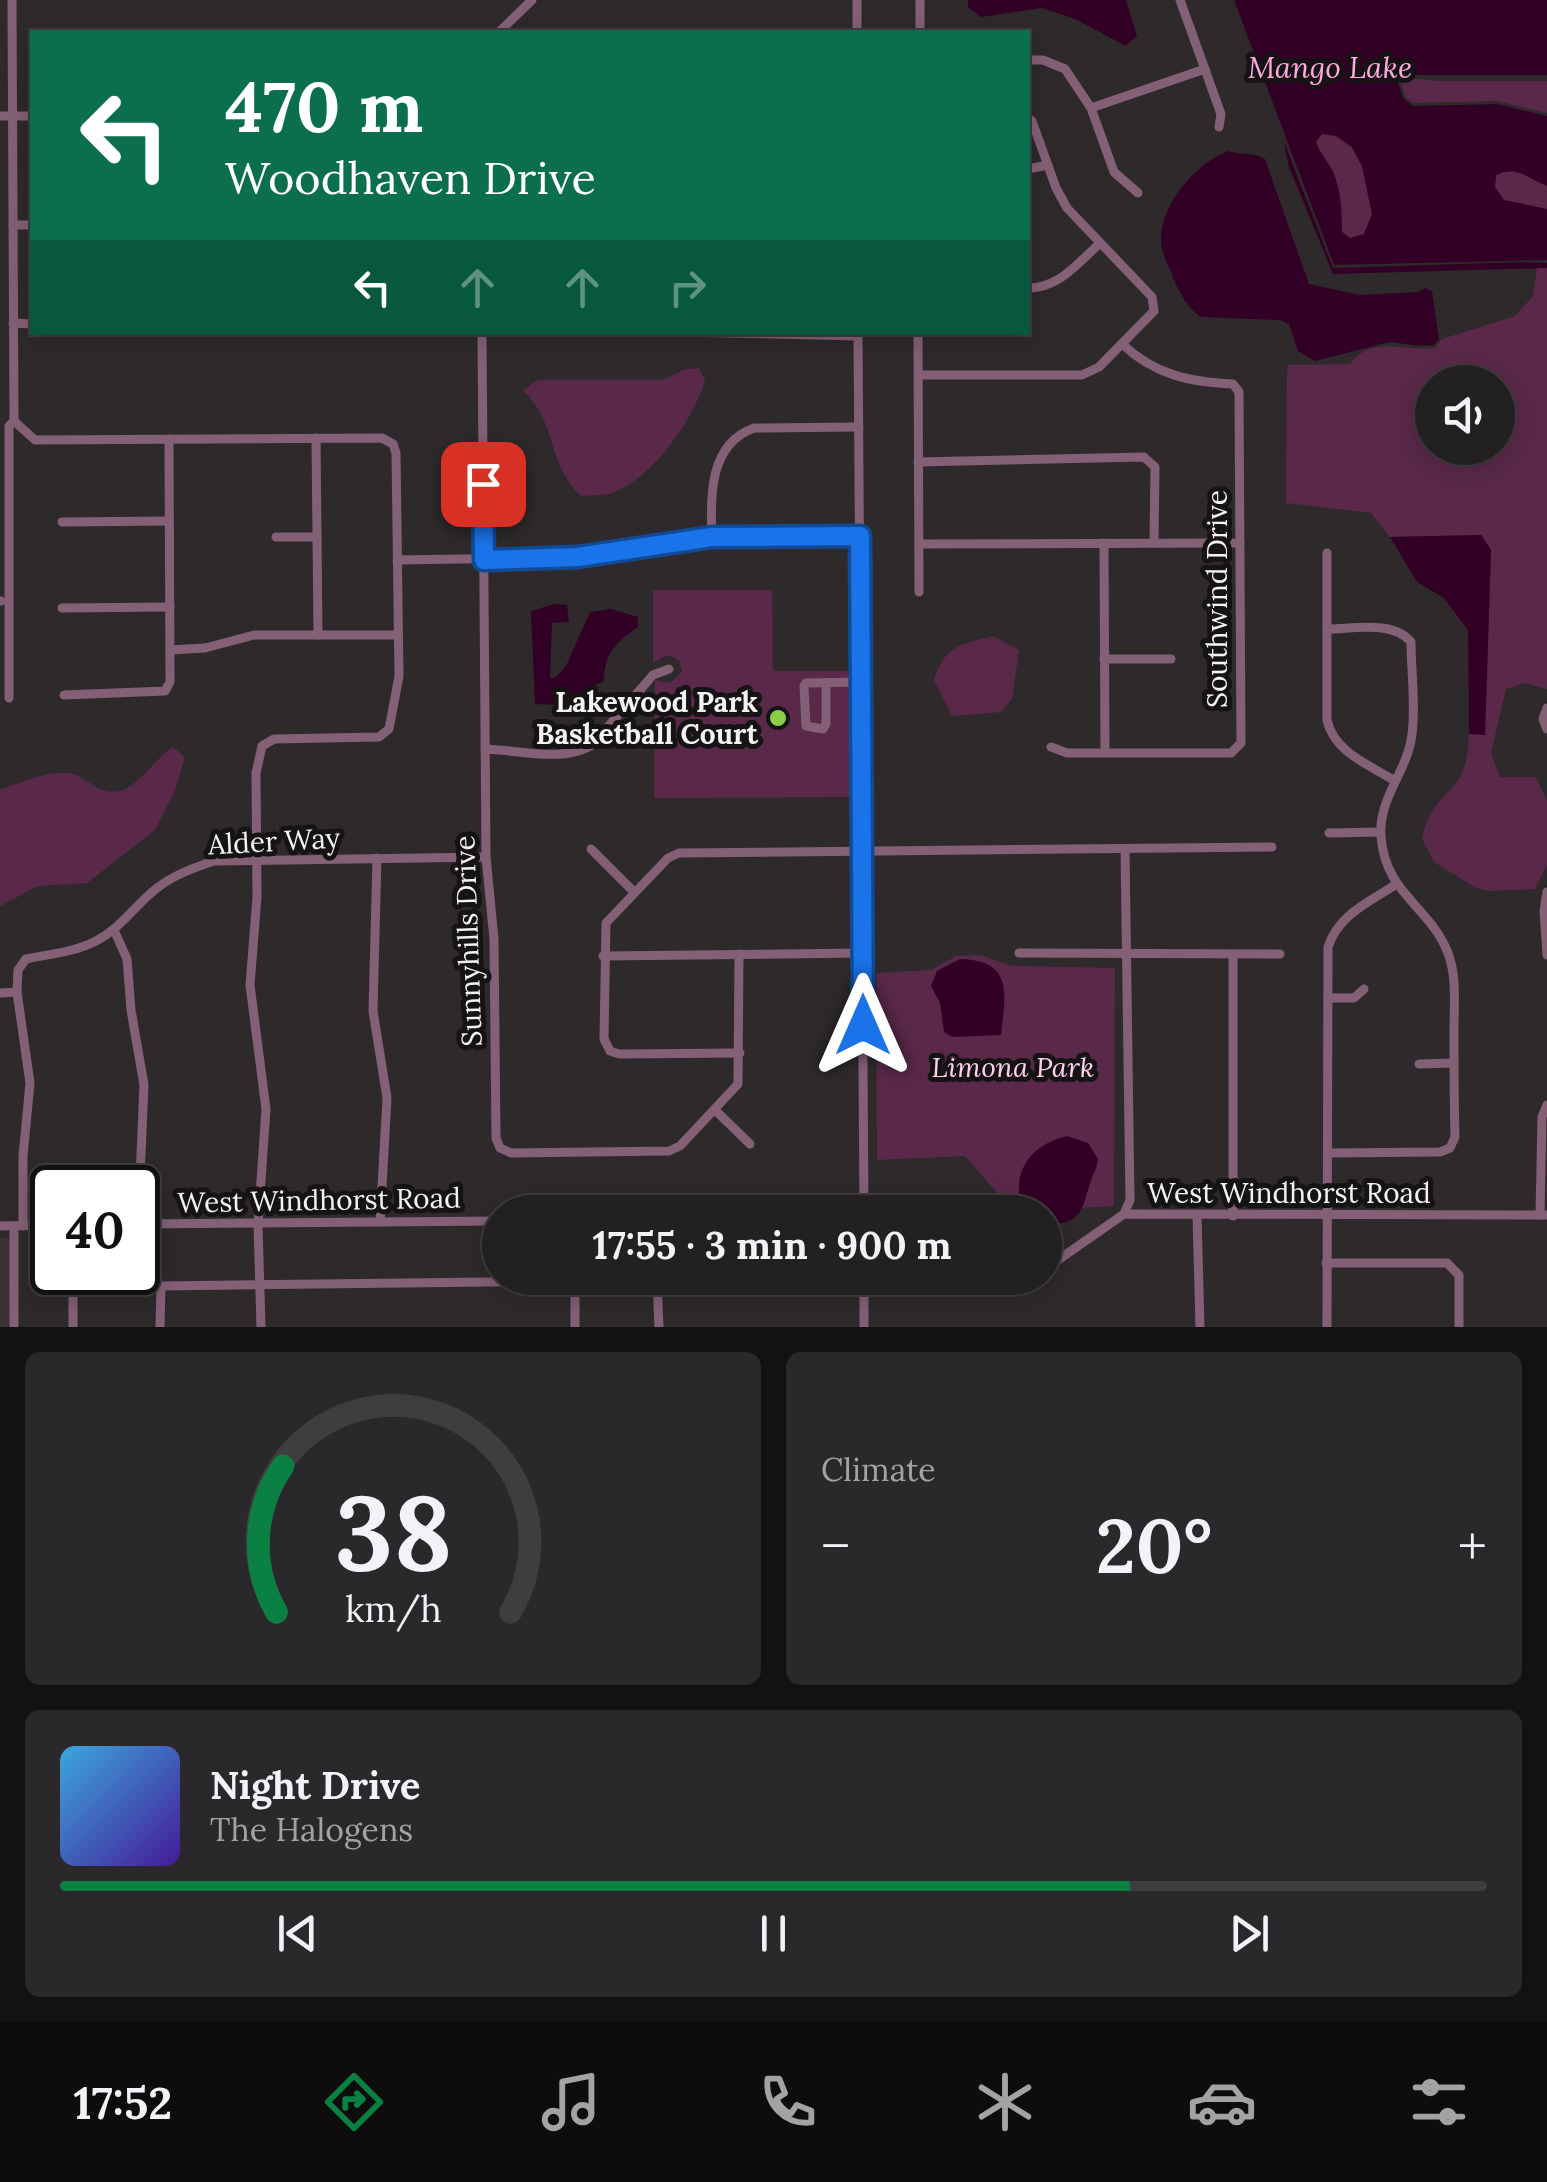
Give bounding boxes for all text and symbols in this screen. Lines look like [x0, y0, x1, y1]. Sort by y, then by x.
water label: Mango Lake [1248, 48, 1412, 86]
text: 470 m [225, 62, 423, 151]
icon: left [60, 70, 190, 200]
text: Woodhaven Drive [225, 149, 596, 206]
icon: left [345, 260, 400, 315]
icon: ahead [450, 260, 505, 315]
icon: ahead [555, 260, 610, 315]
icon: right [660, 260, 715, 315]
map controls [1415, 365, 1515, 465]
button: sound [1415, 365, 1515, 465]
pin [441, 442, 526, 527]
icon: arrive [456, 457, 511, 512]
street label: Southwind Drive [1199, 490, 1235, 708]
place label: Lakewood Park Basketball Court [536, 684, 758, 752]
marker: Lakewood Park Basketball Court [767, 707, 789, 729]
street label: Alder Way [206, 820, 341, 862]
street label: Sunnyhills Drive [446, 835, 490, 1047]
position arrow [811, 973, 915, 1077]
park label: Limona Park [932, 1049, 1094, 1085]
speed limit sign: 40 [30, 1165, 160, 1295]
street label: West Windhorst Road [1147, 1175, 1431, 1211]
street label: West Windhorst Road [177, 1180, 461, 1220]
text: 17:55 · 3 min · 900 m [592, 1221, 952, 1269]
text: Climate [821, 1449, 936, 1490]
text: 38 [334, 1465, 452, 1598]
text: 20° [1096, 1498, 1212, 1594]
text: − [821, 1511, 850, 1581]
text: + [1458, 1511, 1487, 1581]
text: km/h [345, 1586, 441, 1632]
text: Night Drive [210, 1761, 421, 1809]
text: The Halogens [210, 1809, 413, 1850]
icon: previous [270, 1906, 325, 1961]
icon: pause [746, 1906, 801, 1961]
icon: next [1222, 1906, 1277, 1961]
icon: directions [319, 2067, 389, 2137]
icon: music [536, 2067, 606, 2137]
icon: phone [753, 2067, 823, 2137]
icon: climate [970, 2067, 1040, 2137]
icon: car [1187, 2067, 1257, 2137]
icon: filters [1404, 2067, 1474, 2137]
text: 17:52 [73, 2074, 172, 2131]

